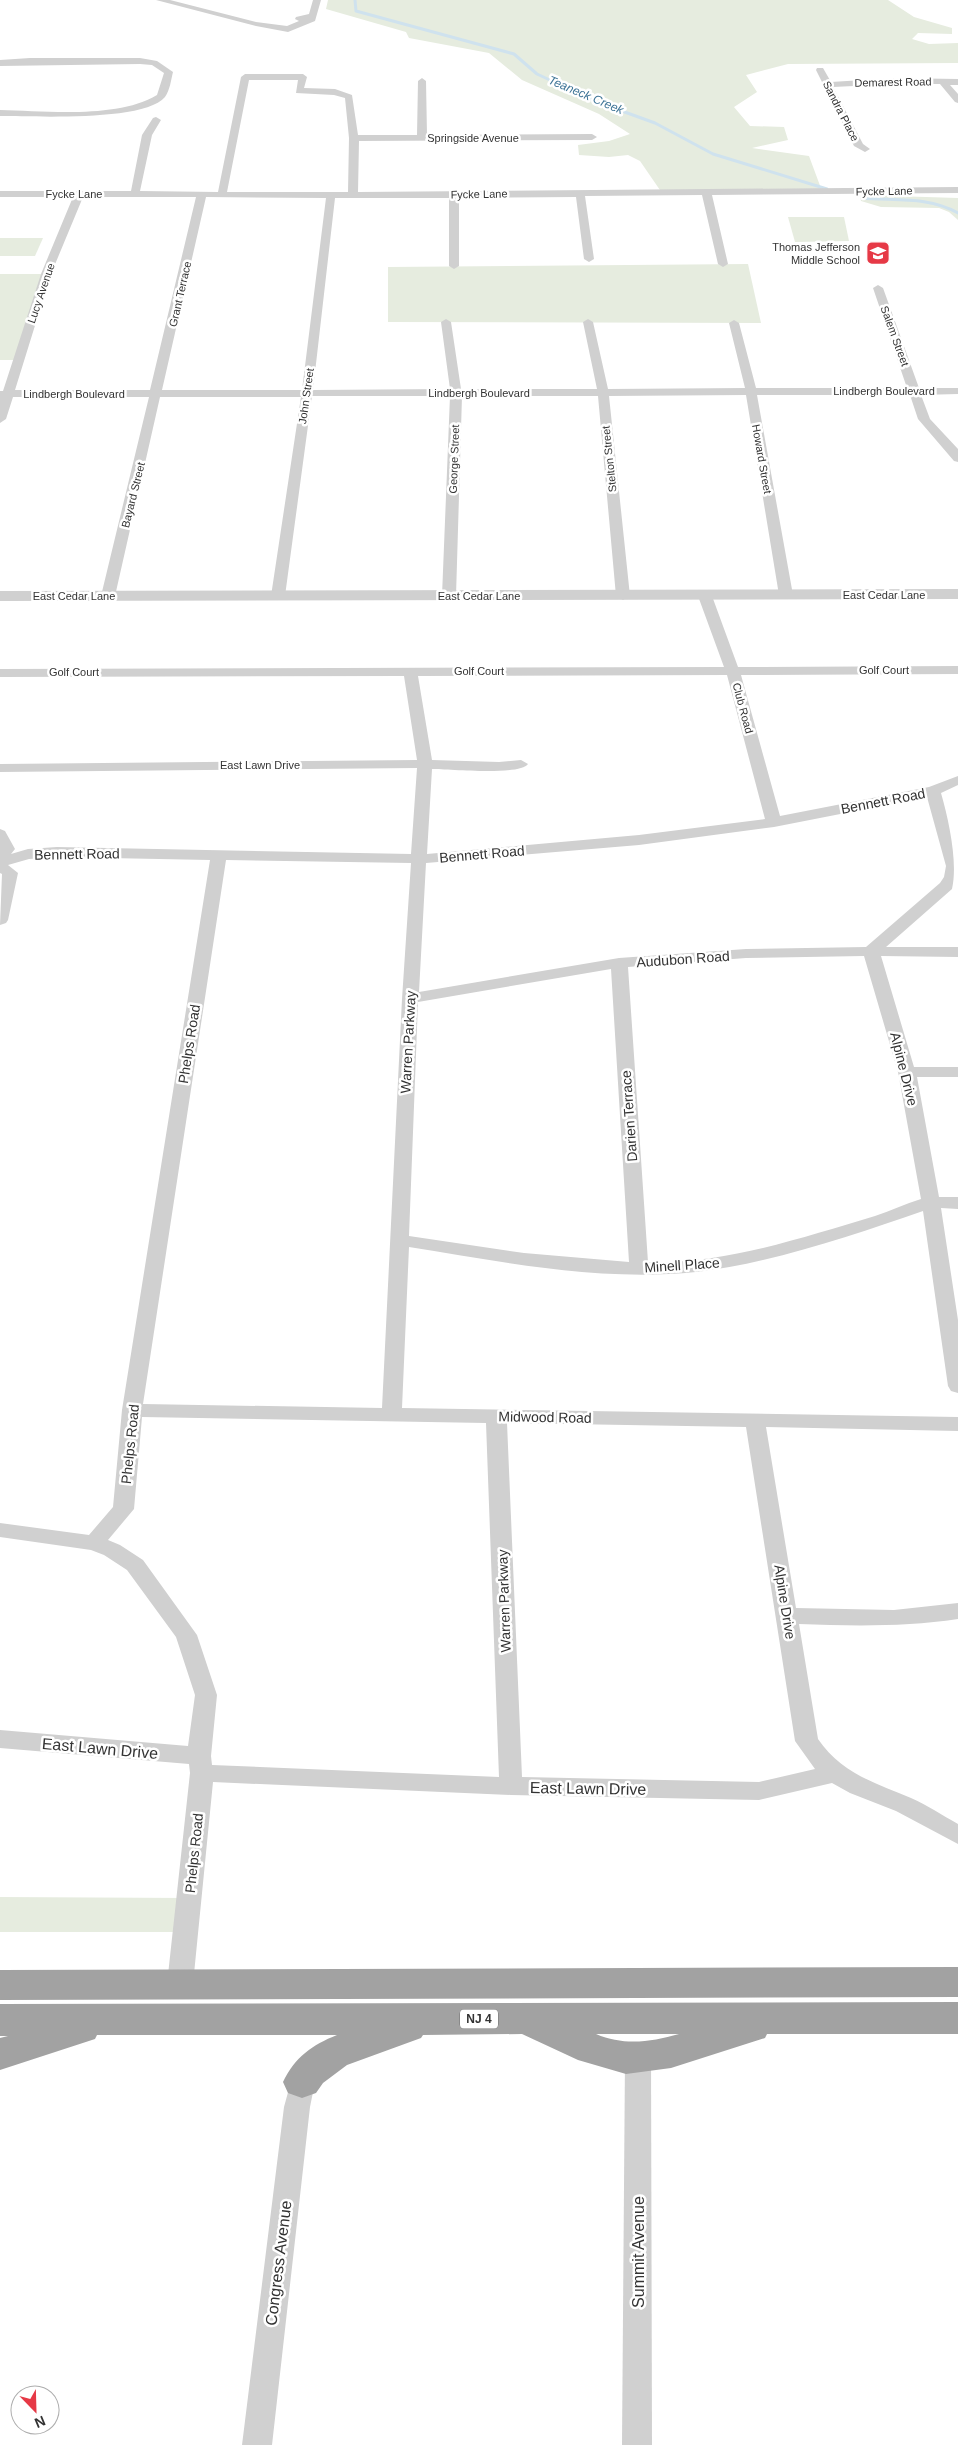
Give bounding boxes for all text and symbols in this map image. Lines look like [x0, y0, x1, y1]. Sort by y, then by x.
water label: Teaneck Creek [546, 73, 627, 118]
street label: Demarest Road [854, 75, 932, 89]
street label: Sandra Place [821, 79, 861, 143]
street label: Springside Avenue [427, 132, 519, 144]
street label: Fycke Lane [855, 185, 913, 197]
street label: Fycke Lane [46, 188, 102, 200]
street label: Fycke Lane [450, 188, 508, 200]
school or university icon: Thomas Jefferson Middle School [865, 240, 891, 266]
place label: Thomas Jefferson Middle School [772, 241, 860, 266]
street label: Grant Terrace [167, 260, 193, 328]
street label: Lucy Avenue [25, 261, 57, 325]
street label: Salem Street [878, 304, 912, 368]
street label: John Street [296, 367, 316, 425]
street label: Lindbergh Boulevard [833, 385, 935, 397]
street label: Lindbergh Boulevard [428, 387, 530, 399]
street label: Lindbergh Boulevard [23, 388, 125, 400]
street label: Howard Street [750, 423, 774, 495]
street label: George Street [447, 424, 461, 494]
street label: Stelton Street [600, 425, 618, 493]
street label: Bayard Street [119, 461, 147, 529]
street label: East Cedar Lane [843, 589, 925, 601]
street label: East Cedar Lane [33, 590, 115, 602]
street label: East Cedar Lane [438, 590, 520, 602]
street label: Golf Court [859, 664, 909, 676]
street label: Golf Court [454, 665, 504, 677]
street label: Golf Court [49, 666, 99, 678]
street label: Club Road [730, 681, 756, 735]
street label: East Lawn Drive [220, 759, 300, 771]
street label: Bennett Road [839, 785, 927, 817]
street label: Bennett Road [439, 842, 525, 866]
street label: Bennett Road [34, 845, 120, 863]
street label: Audubon Road [636, 948, 730, 970]
street label: Warren Parkway [397, 990, 419, 1094]
street label: Phelps Road [175, 1003, 203, 1085]
street label: Alpine Drive [887, 1030, 921, 1108]
street label: Darien Terrace [618, 1070, 640, 1162]
street label: Minell Place [644, 1254, 720, 1276]
street label: Phelps Road [118, 1403, 142, 1485]
street label: Midwood Road [498, 1408, 592, 1426]
street label: Warren Parkway [494, 1549, 514, 1653]
street label: Alpine Drive [771, 1563, 799, 1641]
street label: East Lawn Drive [41, 1735, 159, 1762]
street label: East Lawn Drive [530, 1779, 646, 1798]
street label: Phelps Road [182, 1812, 206, 1894]
road number: NJ 4 [460, 2010, 498, 2028]
street label: Summit Avenue [630, 2196, 647, 2308]
street label: Congress Avenue [262, 2199, 295, 2327]
north arrow [10, 2385, 60, 2435]
text: N [32, 2413, 48, 2431]

